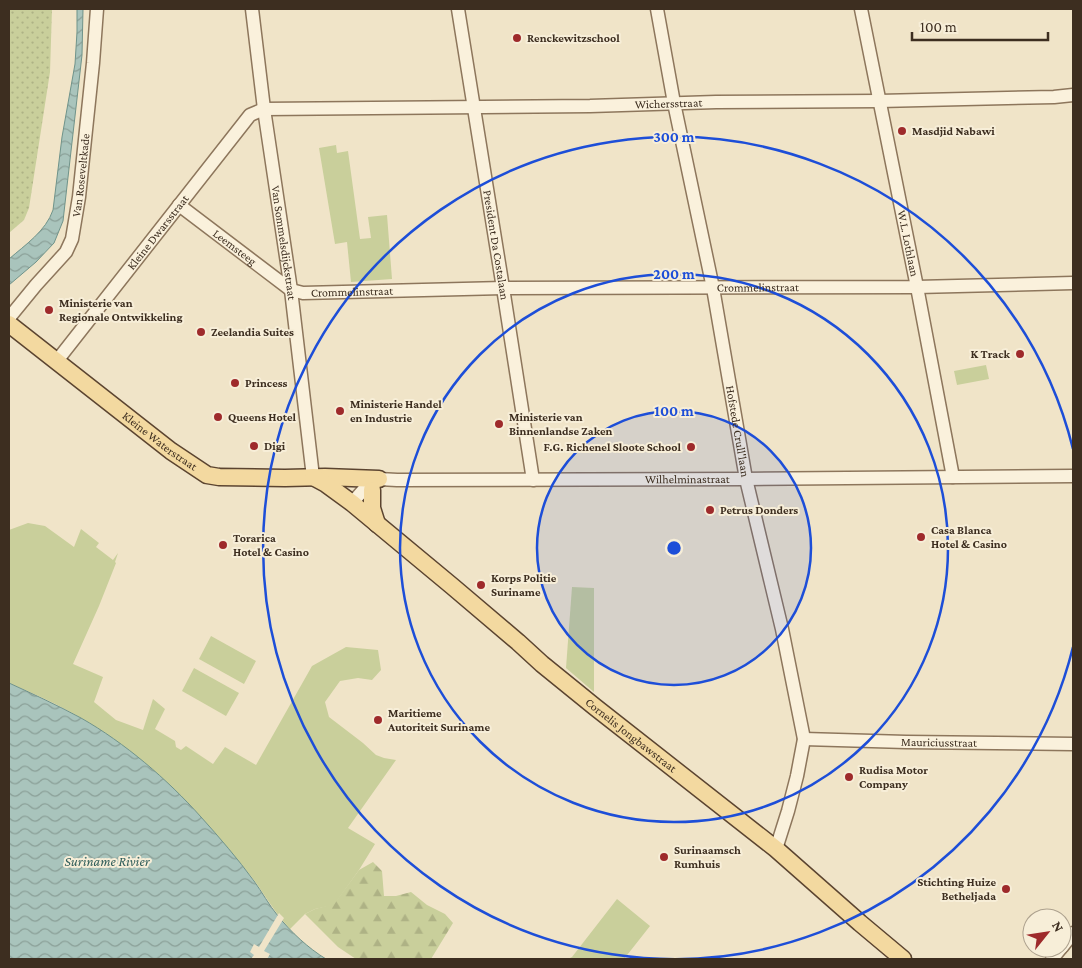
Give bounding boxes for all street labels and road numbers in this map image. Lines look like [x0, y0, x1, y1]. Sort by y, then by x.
street label: Wichersstraat [635, 95, 704, 112]
street label: Van Roseveltkade [69, 133, 93, 218]
street label: Van Sommelsdijckstraat [269, 185, 299, 302]
street label: President Da Costalaan [480, 189, 512, 301]
street label: Kleine Dwarsstraat [124, 191, 192, 273]
street label: W.L. Lothlaan [895, 209, 922, 278]
street label: Leemsteeg [210, 226, 260, 268]
street label: Crommelinstraat [717, 280, 800, 294]
street label: Crommelinstraat [311, 284, 394, 300]
street label: Hofstede Crull'laan [723, 384, 753, 479]
street label: Kleine Waterstraat [120, 409, 201, 474]
street label: Wilhelminastraat [645, 472, 731, 486]
street label: Cornelis Jongbawstraat [582, 695, 680, 776]
street label: Mauriciusstraat [901, 735, 978, 750]

